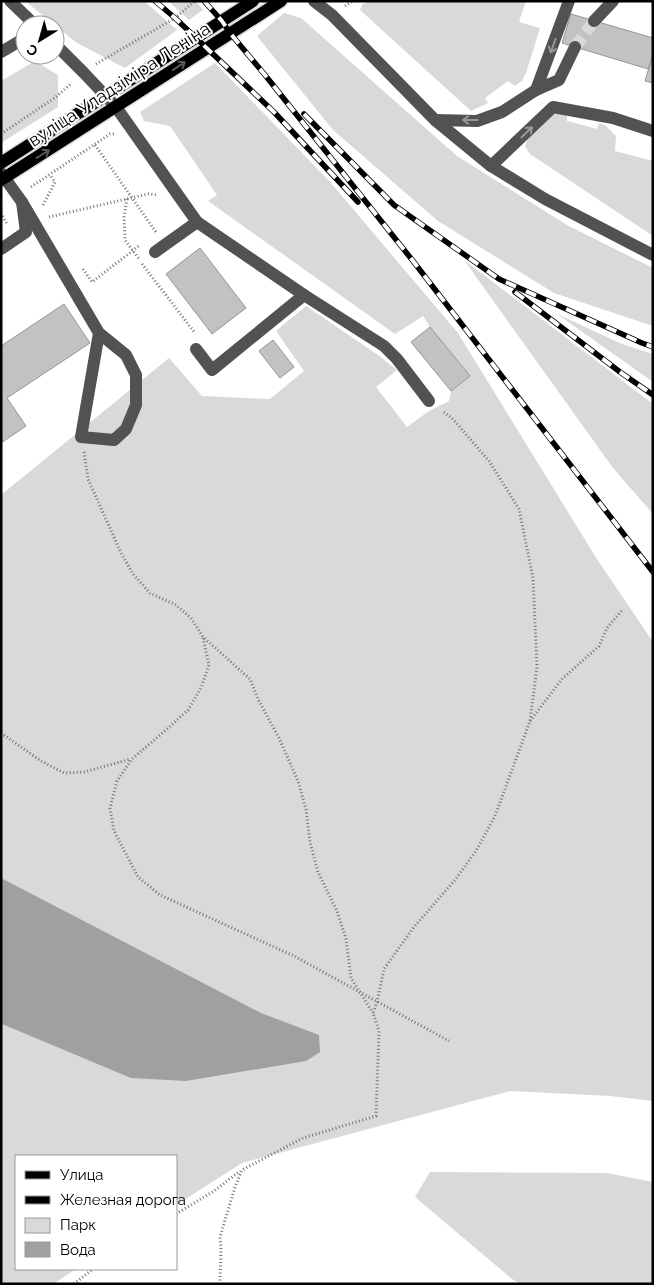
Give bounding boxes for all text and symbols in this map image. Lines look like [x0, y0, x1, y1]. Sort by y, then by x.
north arrow [15, 15, 65, 65]
street label: вуліца Уладзіміра Леніна [24, 17, 214, 151]
one-way arrow [548, 38, 557, 53]
text: С [23, 41, 41, 60]
one-way arrow [172, 61, 186, 71]
one-way arrow [462, 116, 478, 125]
one-way arrow [520, 126, 533, 138]
one-way arrow [35, 148, 49, 158]
legend [15, 1155, 178, 1270]
text: Улица [60, 1166, 104, 1184]
text: Железная дорога [60, 1191, 186, 1209]
text: Парк [60, 1216, 96, 1234]
text: Вода [60, 1241, 96, 1259]

